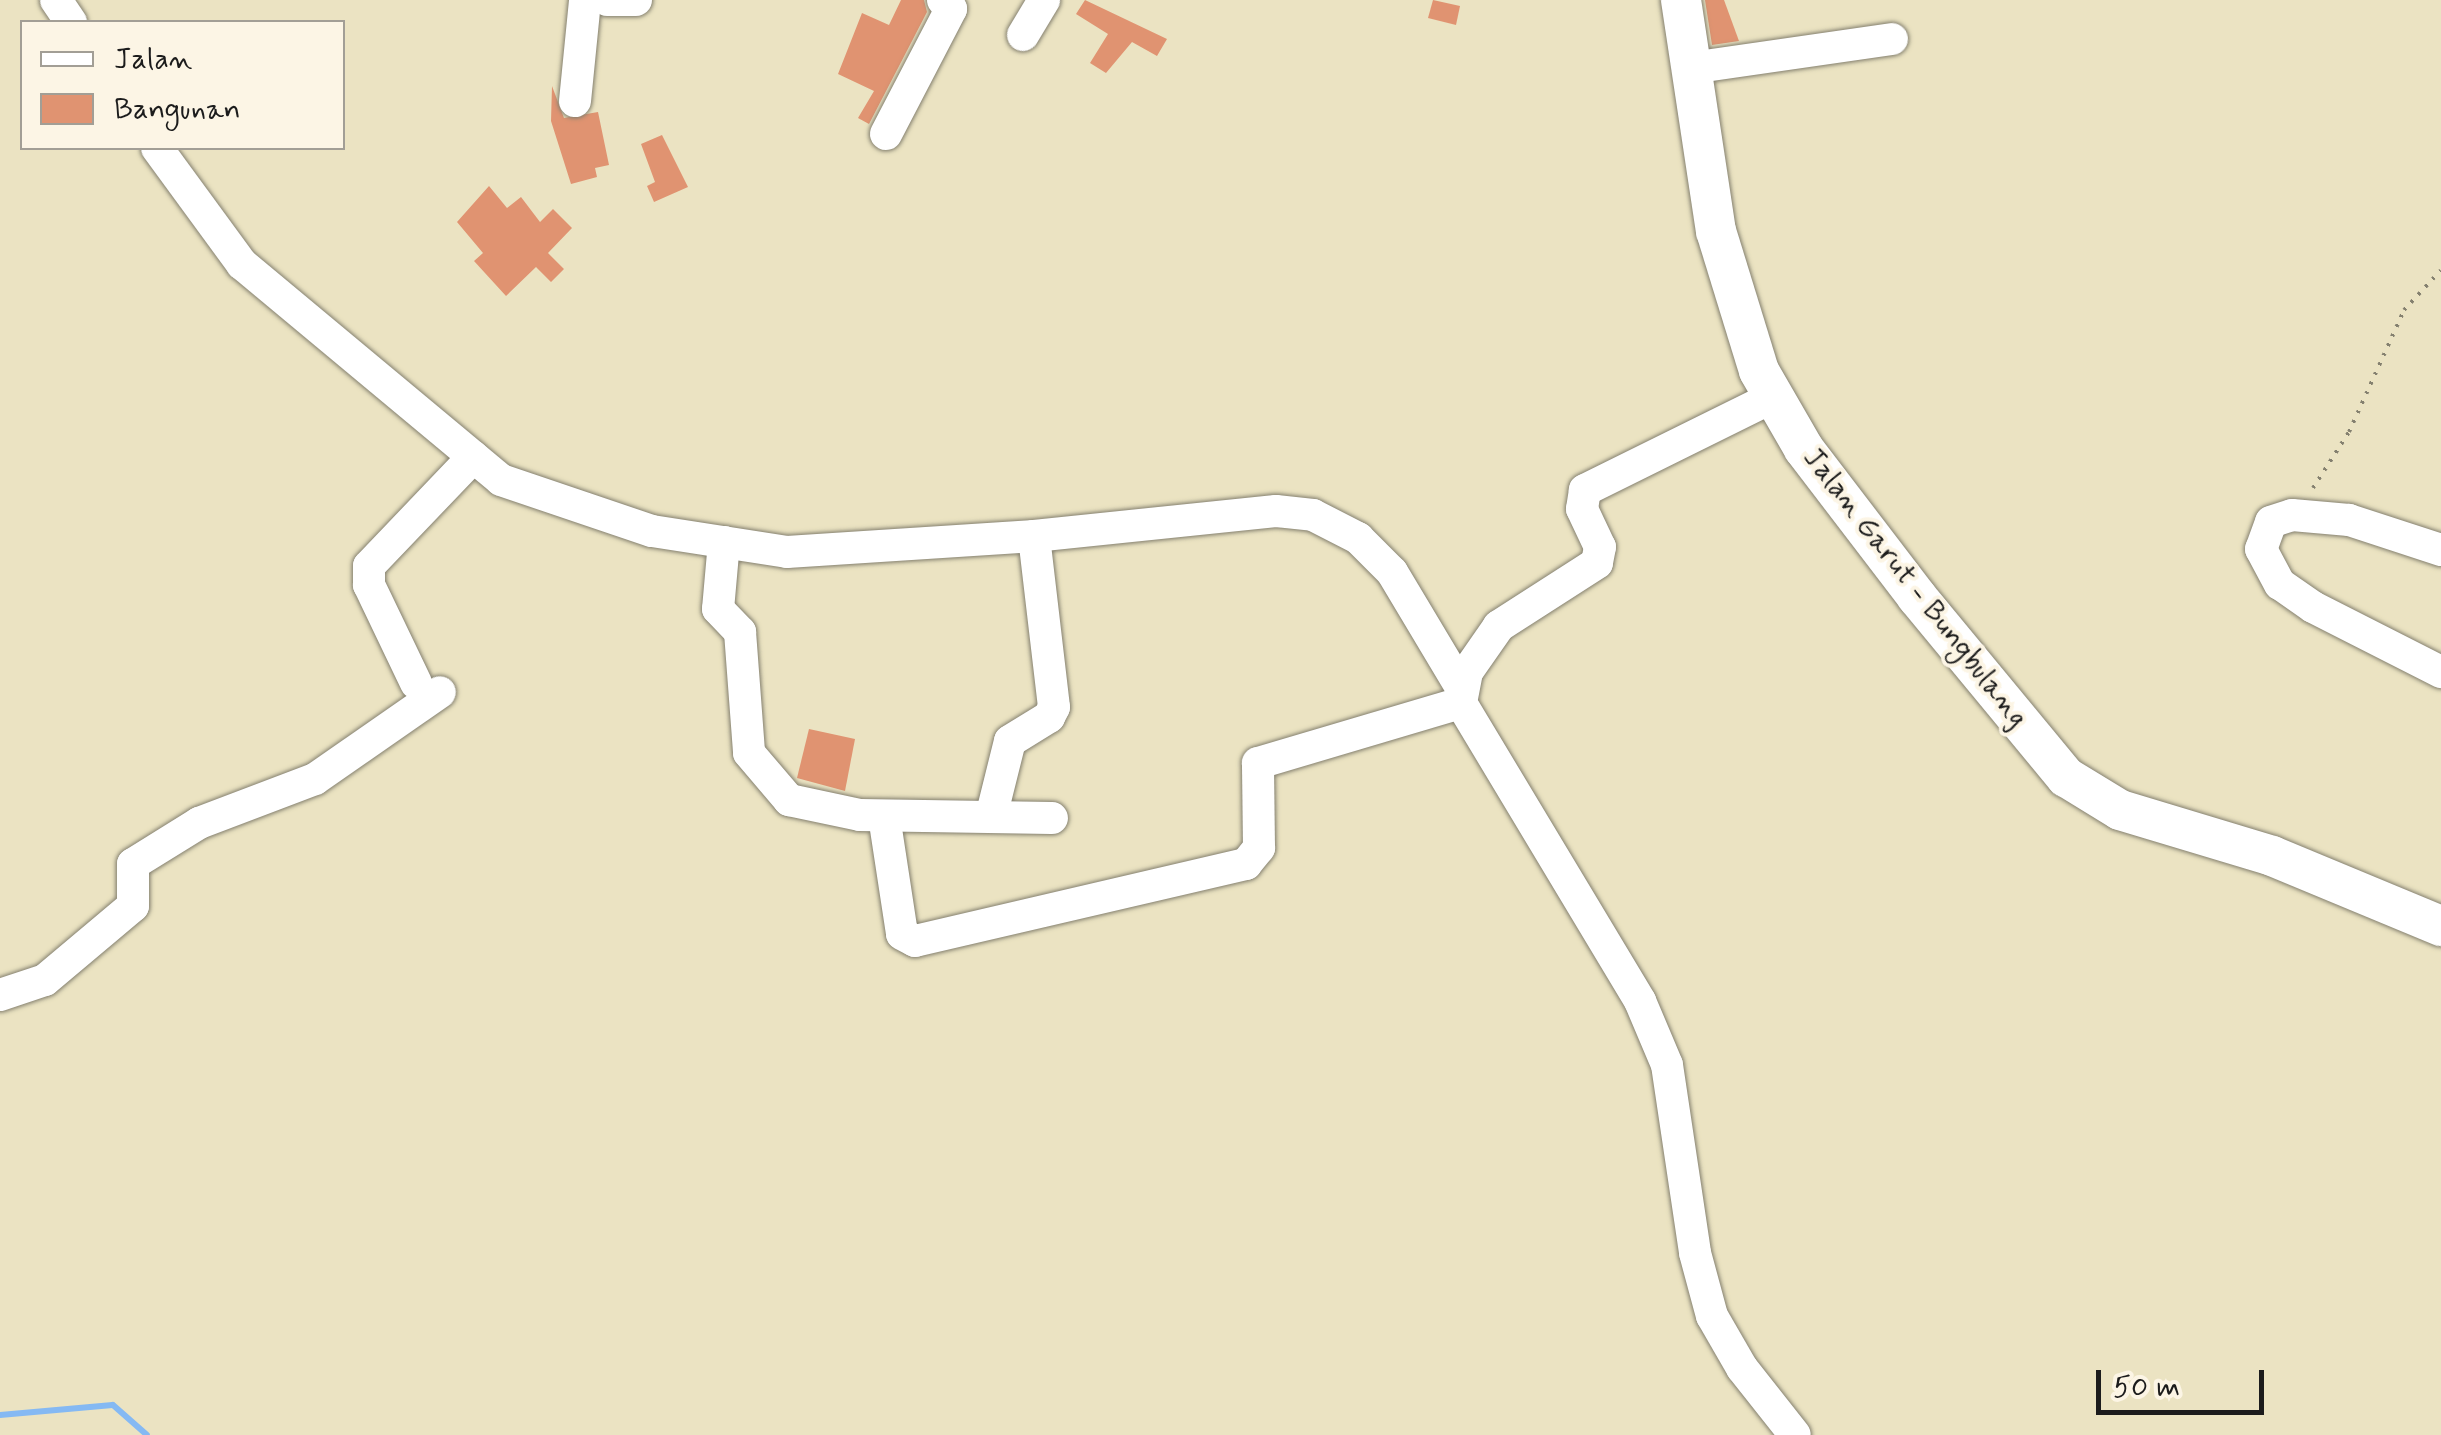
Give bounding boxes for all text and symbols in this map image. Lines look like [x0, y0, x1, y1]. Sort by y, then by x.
legend [20, 20, 345, 150]
text: Jalan [114, 40, 192, 79]
text: Bangunan [114, 90, 241, 129]
street label: Jalan Garut - Bungbulang [1797, 444, 2033, 732]
scale bar [2101, 1350, 2268, 1412]
text: 50 m [2113, 1368, 2180, 1407]

